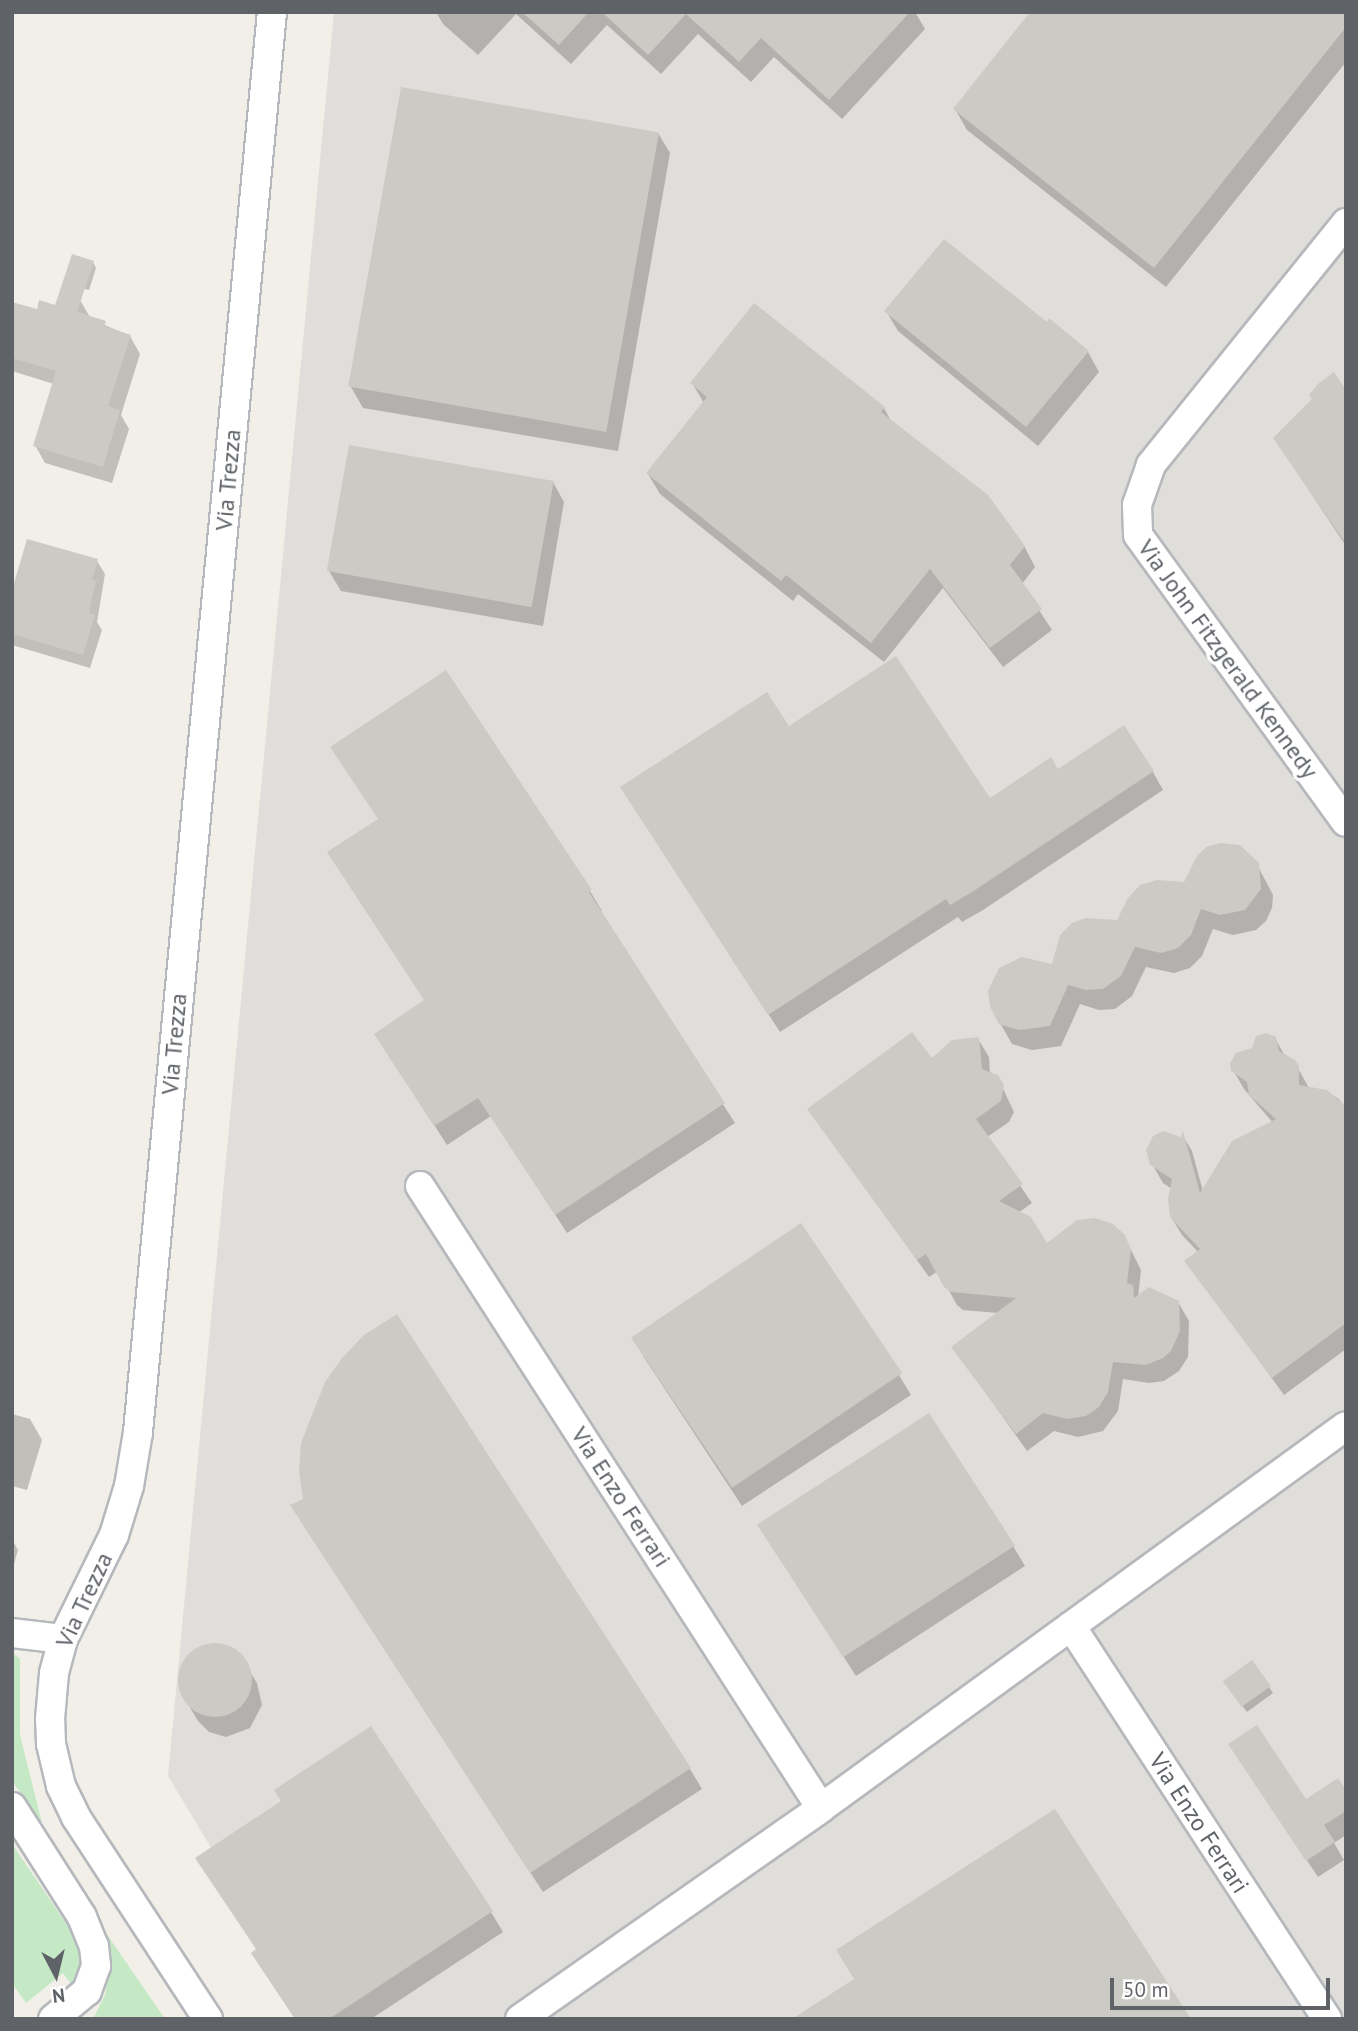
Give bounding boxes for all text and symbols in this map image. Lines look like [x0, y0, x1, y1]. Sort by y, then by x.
street label: Via Trezza [209, 428, 247, 532]
street label: Via John Fitzgerald Kennedy [1132, 534, 1324, 784]
street label: Via Trezza [155, 992, 193, 1096]
street label: Via Enzo Ferrari [565, 1421, 677, 1573]
street label: Via Trezza [49, 1547, 119, 1653]
street label: Via Enzo Ferrari [1143, 1747, 1255, 1899]
north arrow [21, 1940, 91, 2010]
scale bar [1113, 1965, 1334, 2009]
text: 50 m [1123, 1976, 1169, 2003]
text: N [51, 1983, 66, 2009]

